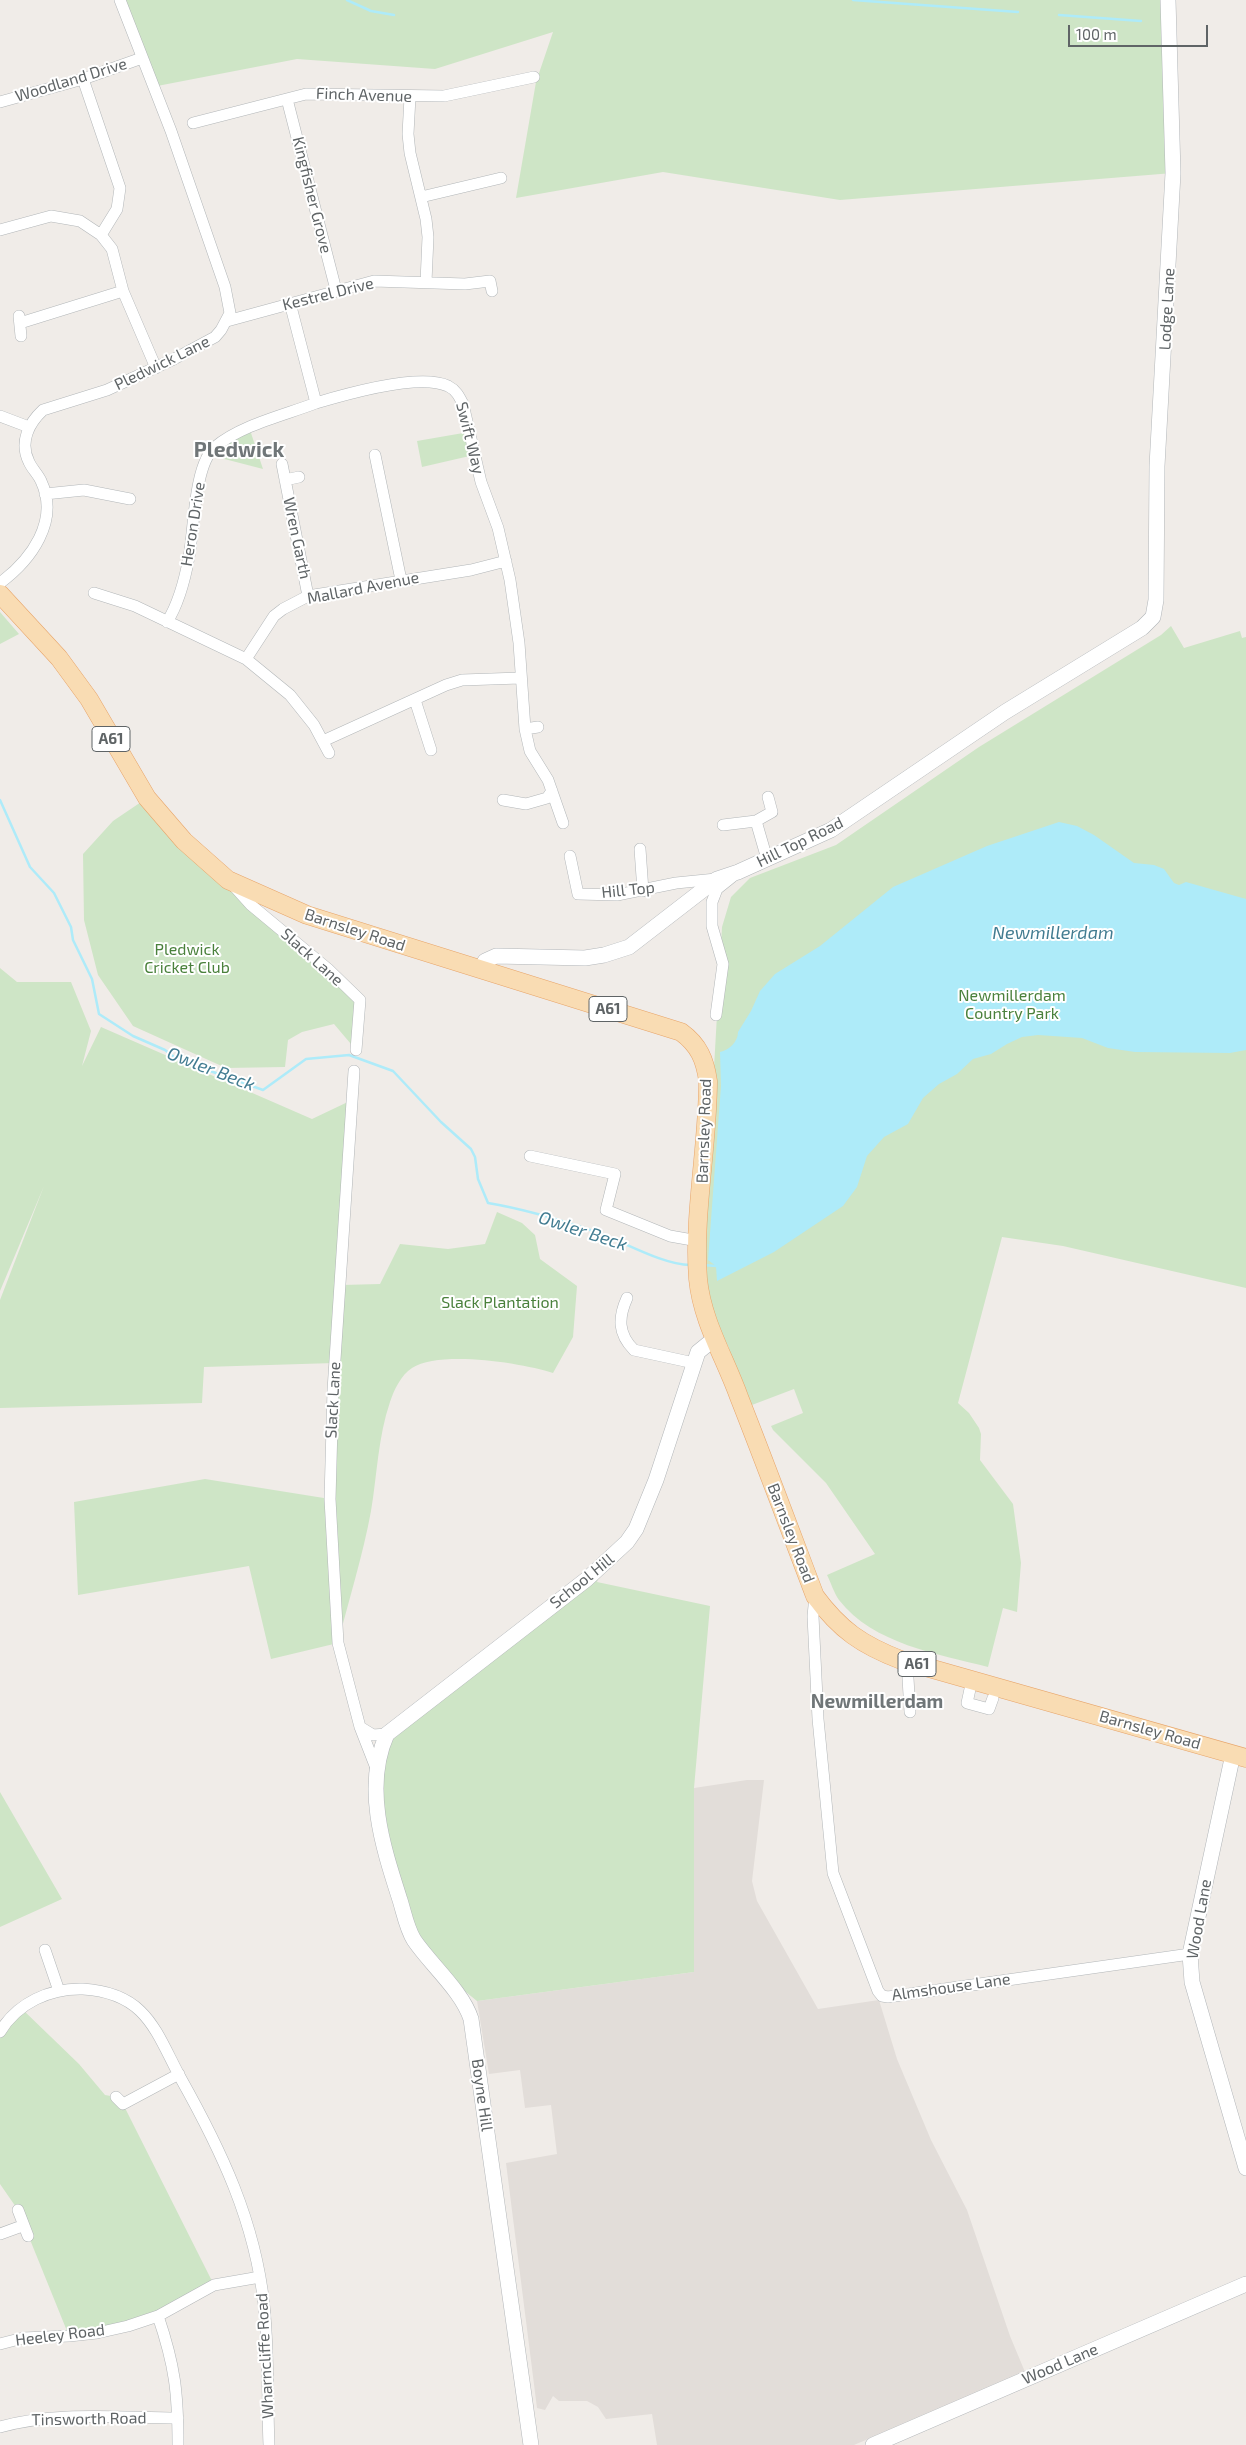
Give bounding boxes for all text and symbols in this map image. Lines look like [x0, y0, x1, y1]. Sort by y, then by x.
scale bar [1071, 15, 1211, 47]
text: 100 m [1076, 25, 1117, 43]
street label: Woodland Drive [13, 54, 129, 106]
street label: Finch Avenue [316, 84, 412, 106]
street label: Kingfisher Grove [288, 135, 336, 255]
street label: Lodge Lane [1155, 267, 1179, 351]
street label: Kestrel Drive [280, 273, 376, 315]
street label: Pledwick Lane [111, 332, 213, 394]
street label: Swift Way [452, 400, 488, 476]
district label: Pledwick [194, 437, 284, 463]
street label: Heron Drive [177, 480, 209, 568]
street label: Wren Garth [279, 495, 315, 581]
street label: Mallard Avenue [305, 568, 421, 608]
road number: A61 [92, 726, 130, 752]
street label: Hill Top Road [754, 813, 846, 871]
street label: Hill Top [600, 878, 656, 902]
street label: Barnsley Road [302, 905, 408, 955]
water label: Newmillerdam [992, 922, 1114, 944]
street label: Slack Lane [277, 924, 347, 990]
park label: Pledwick Cricket Club [144, 940, 230, 978]
park label: Newmillerdam Country Park [958, 986, 1066, 1024]
road number: A61 [589, 996, 627, 1022]
water label: Owler Beck [164, 1042, 258, 1096]
street label: Barnsley Road [693, 1078, 715, 1184]
water label: Owler Beck [536, 1206, 630, 1256]
park label: Slack Plantation [441, 1293, 559, 1313]
street label: Slack Lane [321, 1361, 345, 1439]
street label: Barnsley Road [763, 1481, 819, 1585]
street label: School Hill [546, 1549, 618, 1613]
road number: A61 [898, 1652, 936, 1676]
district label: Newmillerdam [811, 1691, 943, 1713]
street label: Barnsley Road [1097, 1706, 1203, 1754]
street label: Wood Lane [1183, 1878, 1215, 1960]
street label: Almshouse Lane [890, 1969, 1012, 2005]
street label: Boyne Hill [467, 2058, 497, 2132]
street label: Wharncliffe Road [252, 2293, 278, 2419]
street label: Heeley Road [14, 2320, 106, 2350]
street label: Wood Lane [1019, 2339, 1101, 2389]
street label: Tinsworth Road [31, 2408, 147, 2430]

